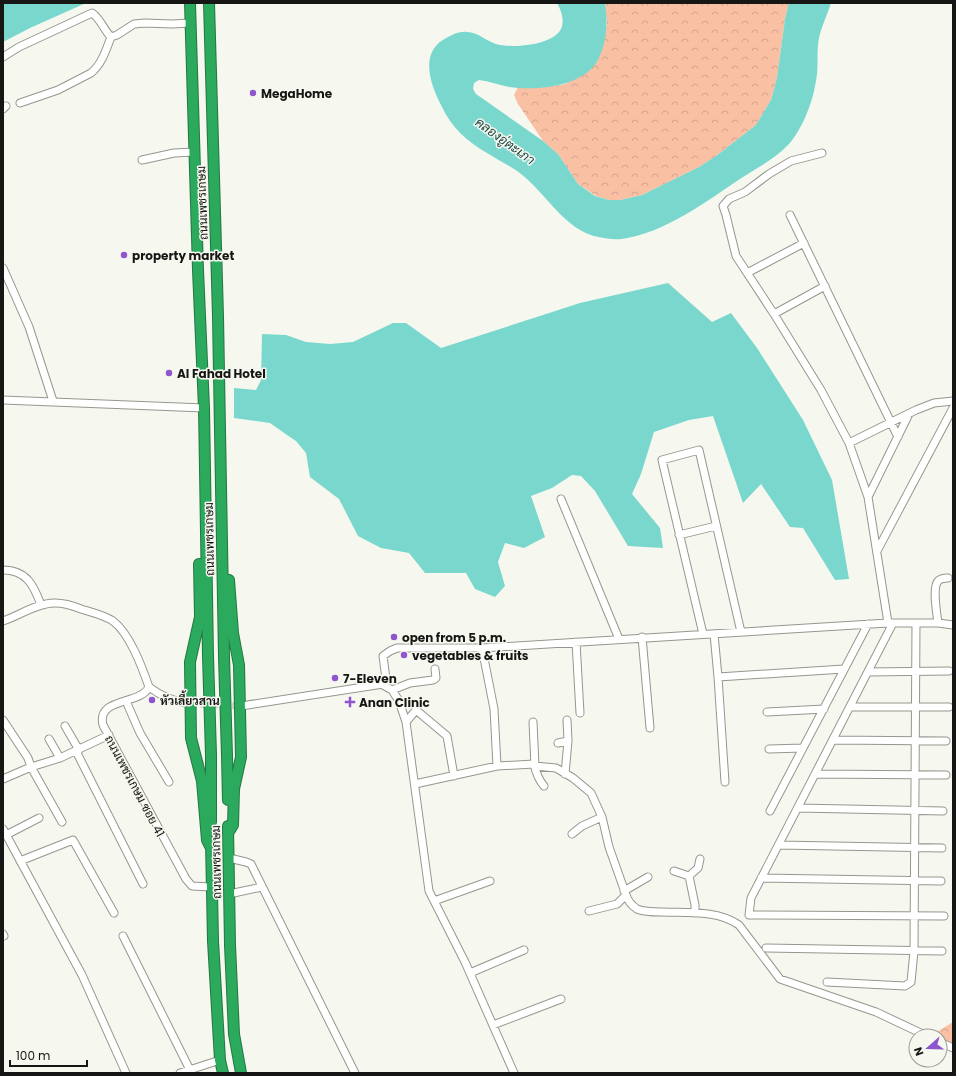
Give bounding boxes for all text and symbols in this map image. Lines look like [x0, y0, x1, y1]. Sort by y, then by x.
place label: MegaHome [261, 85, 333, 102]
marker: MegaHome [248, 88, 258, 98]
water label: คลองอู่ตะเภา [471, 113, 539, 169]
street label: ถนนเพชรเกษม [192, 166, 212, 240]
place label: property market [132, 247, 234, 264]
marker: property market [119, 250, 129, 260]
place label: Al Fahad Hotel [177, 365, 266, 382]
marker: Al Fahad Hotel [164, 368, 174, 378]
street label: ถนนเพชรเกษม [200, 502, 218, 576]
place label: open from 5 p.m. [402, 629, 506, 646]
marker: open from 5 p.m. [389, 632, 399, 642]
place label: vegetables & fruits [412, 647, 529, 664]
marker: vegetables & fruits [399, 650, 409, 660]
place label: 7-Eleven [343, 670, 397, 687]
marker: 7-Eleven [330, 673, 340, 683]
place label: หัวเลี้ยวสาน [160, 690, 220, 709]
place label: Anan Clinic [359, 694, 430, 711]
marker: หัวเลี้ยวสาน [147, 695, 157, 705]
marker: Anan Clinic [344, 696, 356, 708]
street label: ถนนเพชรเกษม ซอย 41 [101, 732, 169, 840]
street label: ถนนเพชรเกษม [207, 825, 225, 899]
north arrow [908, 1028, 948, 1068]
scale bar [10, 1042, 87, 1068]
text: N [910, 1045, 928, 1058]
text: 100 m [16, 1047, 50, 1064]

